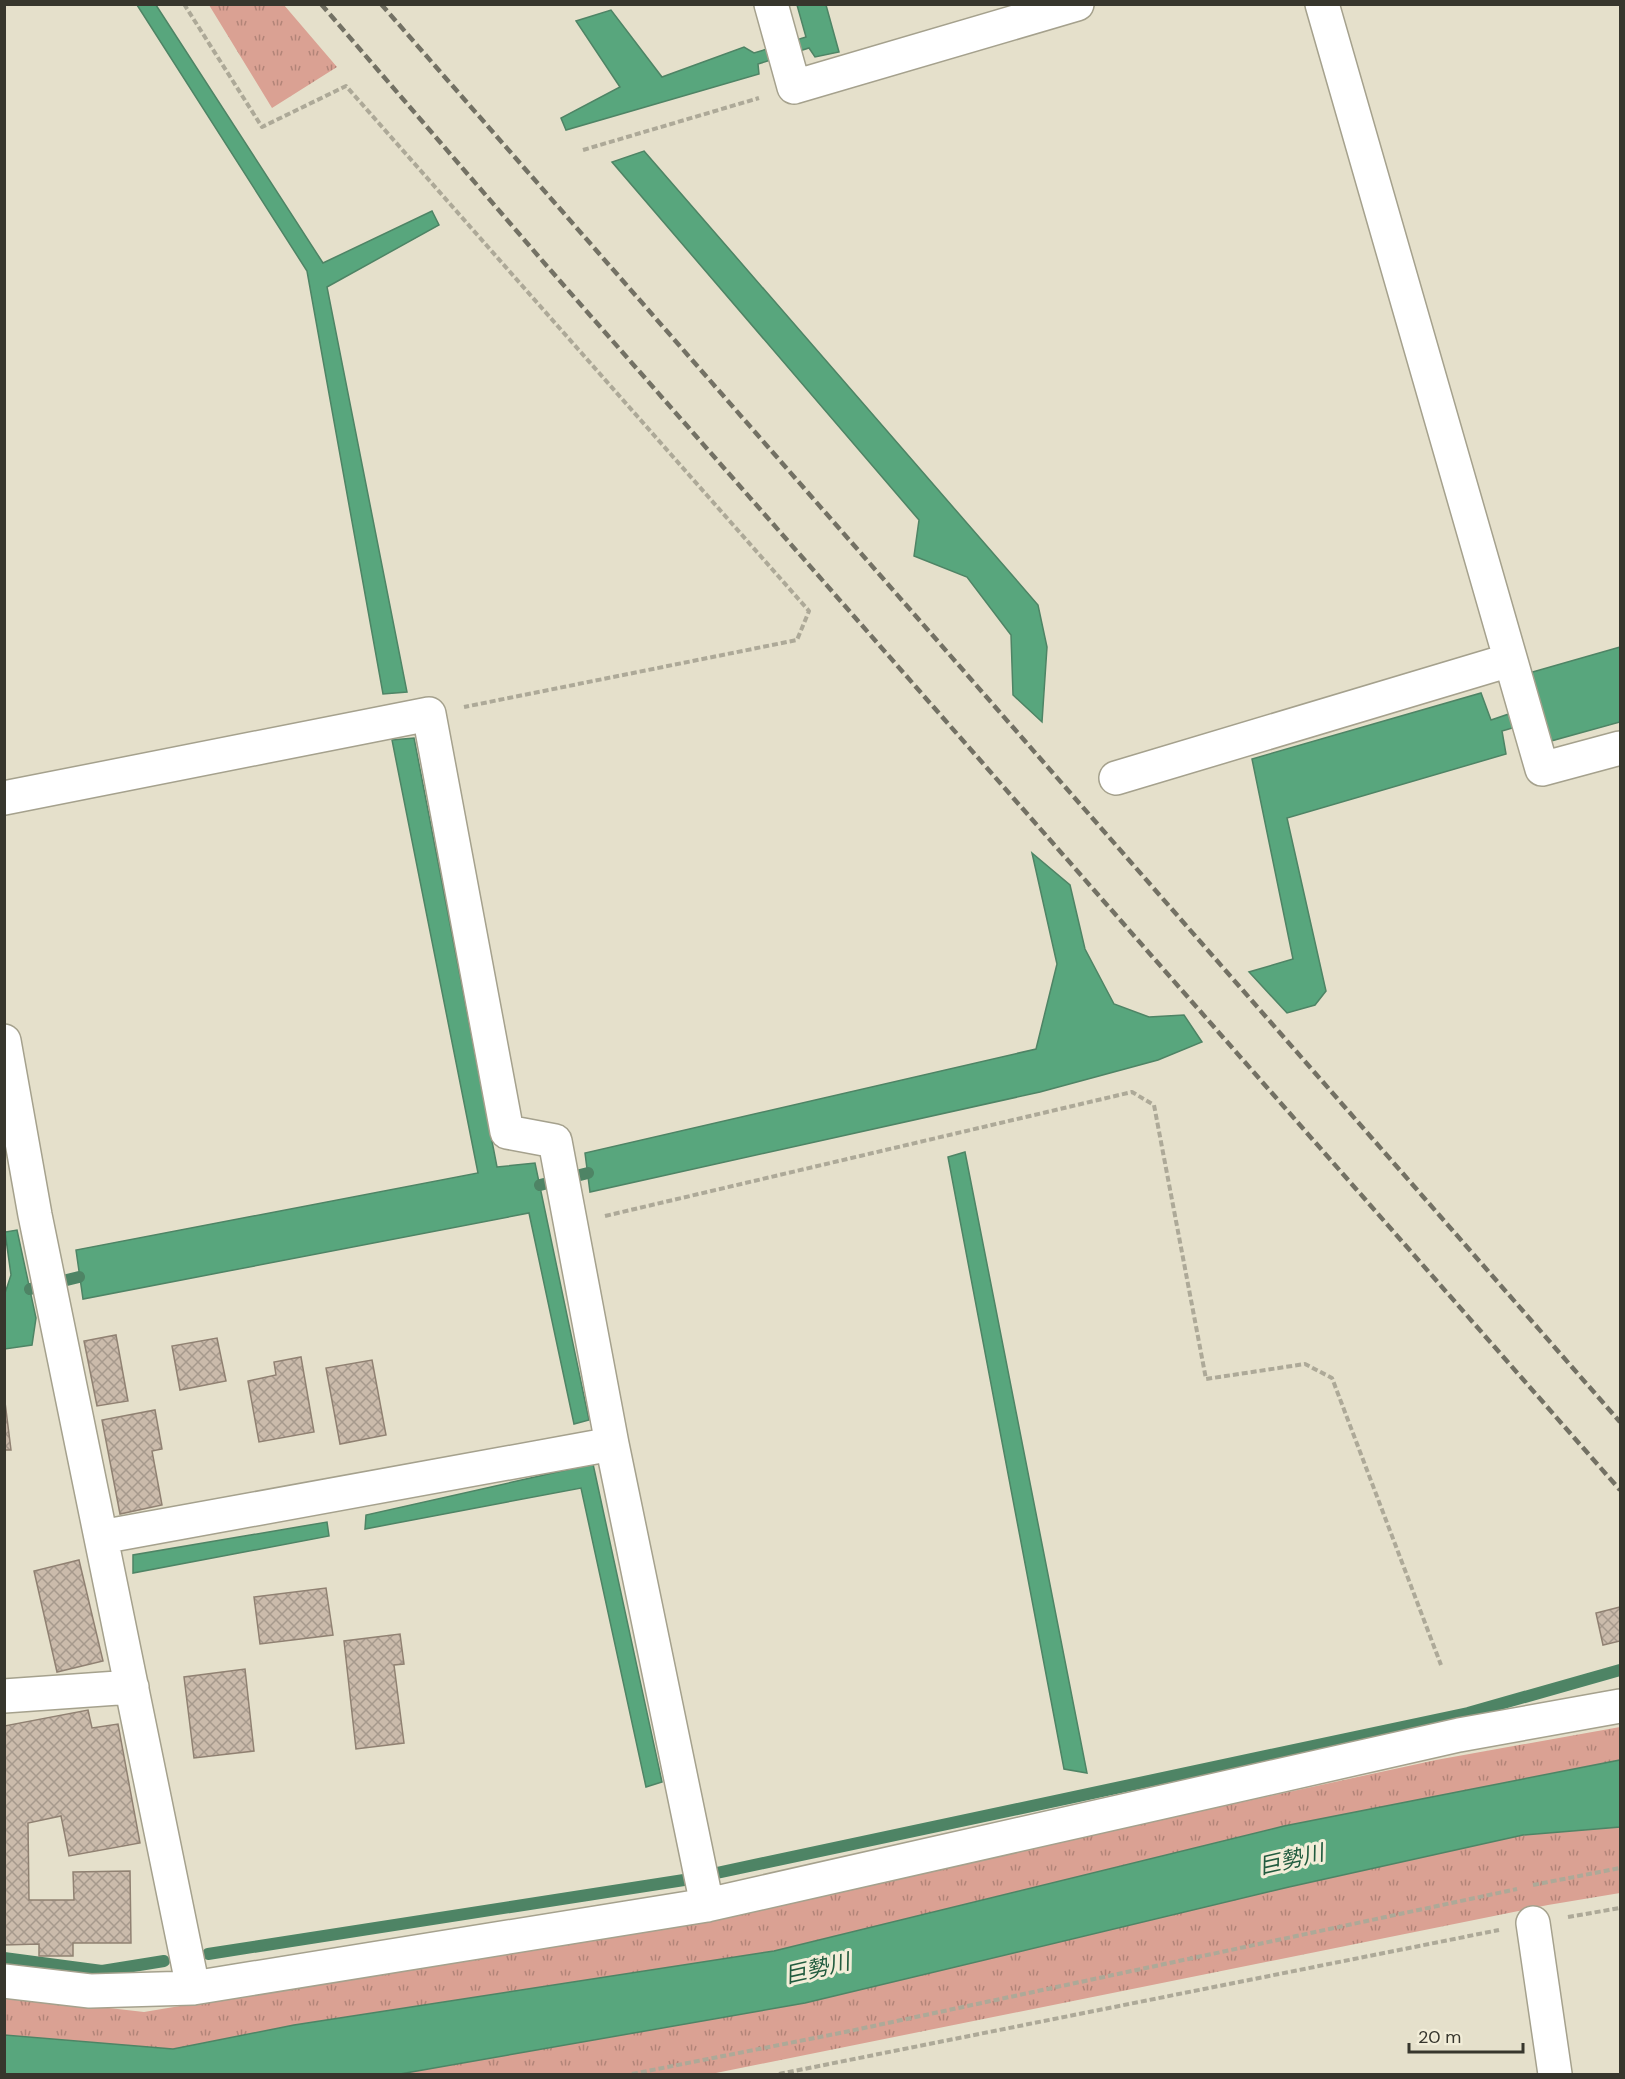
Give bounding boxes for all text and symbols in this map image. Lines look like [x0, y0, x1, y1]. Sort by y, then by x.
water label: 巨勢川 [1256, 1837, 1328, 1881]
water label: 巨勢川 [782, 1946, 854, 1990]
scale bar [1409, 2016, 1523, 2054]
text: 20 m [1418, 2025, 1461, 2049]

